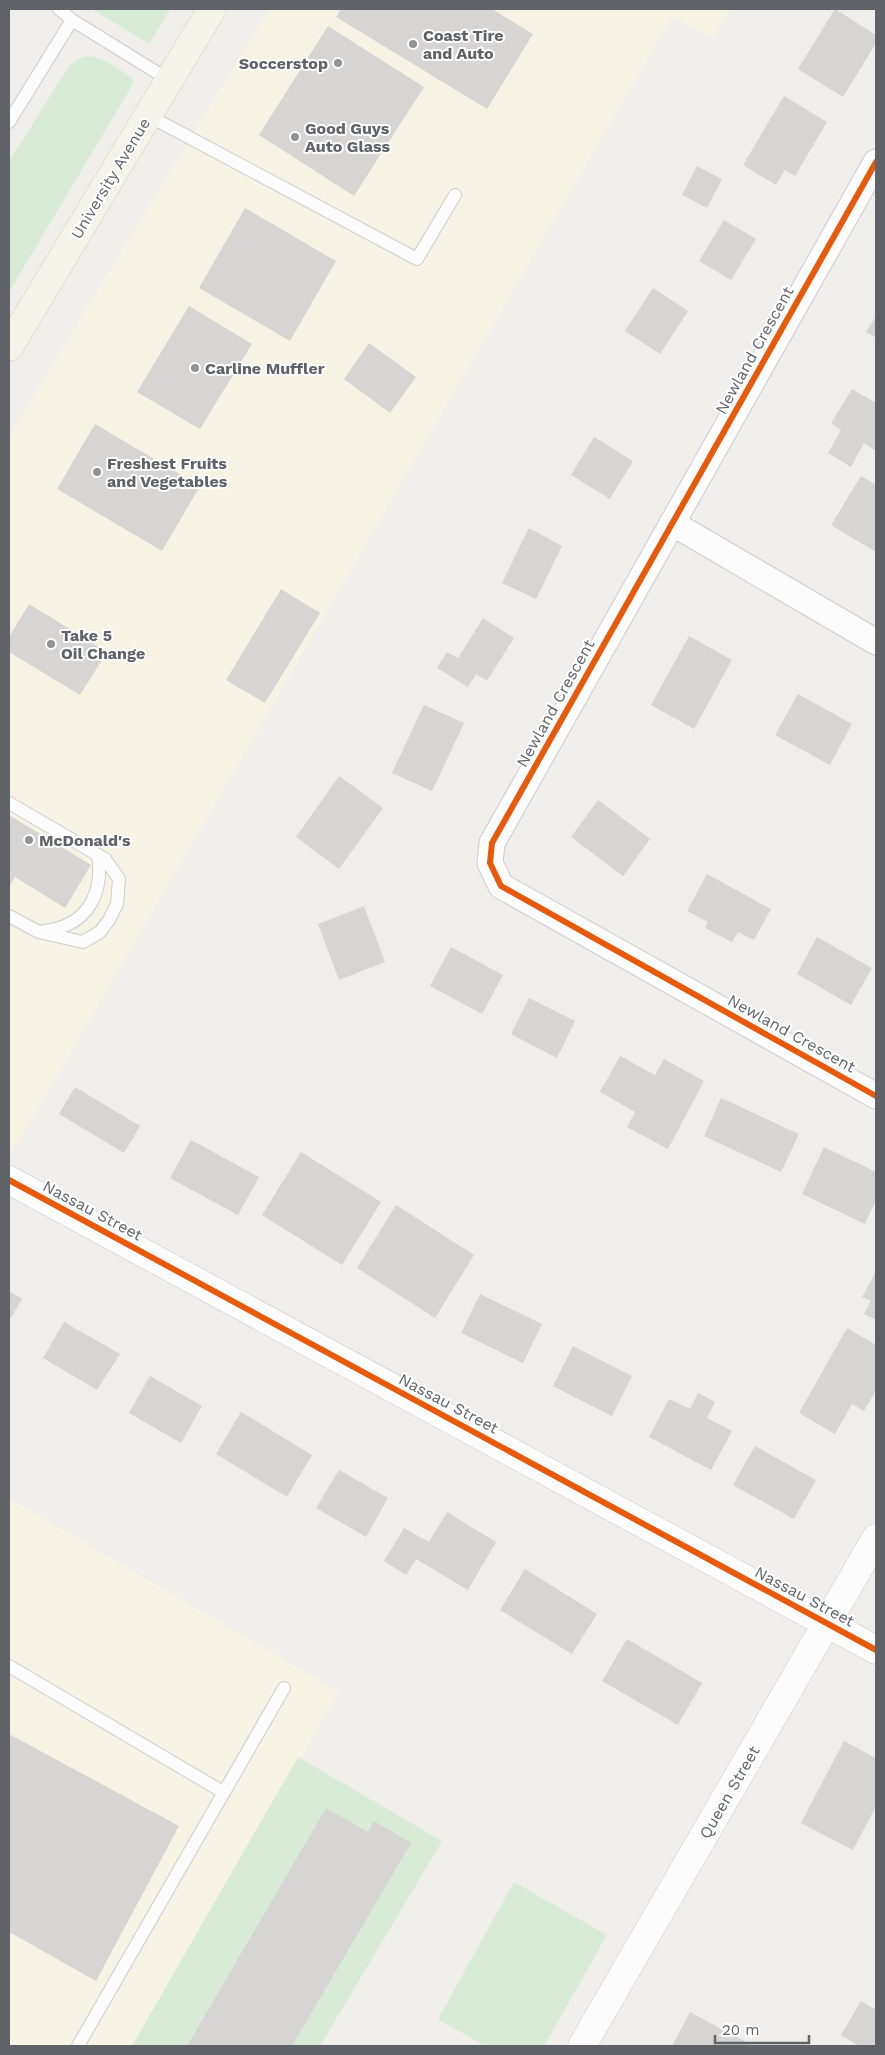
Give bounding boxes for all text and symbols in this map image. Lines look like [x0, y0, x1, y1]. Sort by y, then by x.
place label: Coast Tire and Auto [423, 26, 503, 63]
marker: Coast Tire and Auto [407, 38, 419, 50]
place label: Soccerstop [239, 54, 328, 73]
marker: Soccerstop [332, 57, 344, 69]
street label: University Avenue [67, 114, 154, 242]
place label: Good Guys Auto Glass [305, 119, 391, 156]
marker: Good Guys Auto Glass [289, 131, 301, 143]
street label: Newland Crescent [711, 283, 798, 417]
place label: Carline Muffler [205, 359, 325, 378]
marker: Carline Muffler [189, 362, 201, 374]
place label: Freshest Fruits and Vegetables [107, 454, 228, 491]
marker: Freshest Fruits and Vegetables [91, 466, 103, 478]
place label: Take 5 Oil Change [61, 626, 145, 663]
street label: Newland Crescent [512, 636, 599, 770]
marker: Take 5 Oil Change [45, 638, 57, 650]
place label: McDonald's [39, 831, 131, 850]
marker: McDonald's [23, 834, 35, 846]
street label: Newland Crescent [725, 990, 859, 1077]
street label: Nassau Street [40, 1176, 146, 1245]
street label: Nassau Street [396, 1369, 502, 1438]
street label: Nassau Street [752, 1562, 858, 1631]
street label: Queen Street [695, 1742, 764, 1842]
scale bar [715, 2012, 809, 2044]
text: 20 m [722, 2021, 760, 2039]

